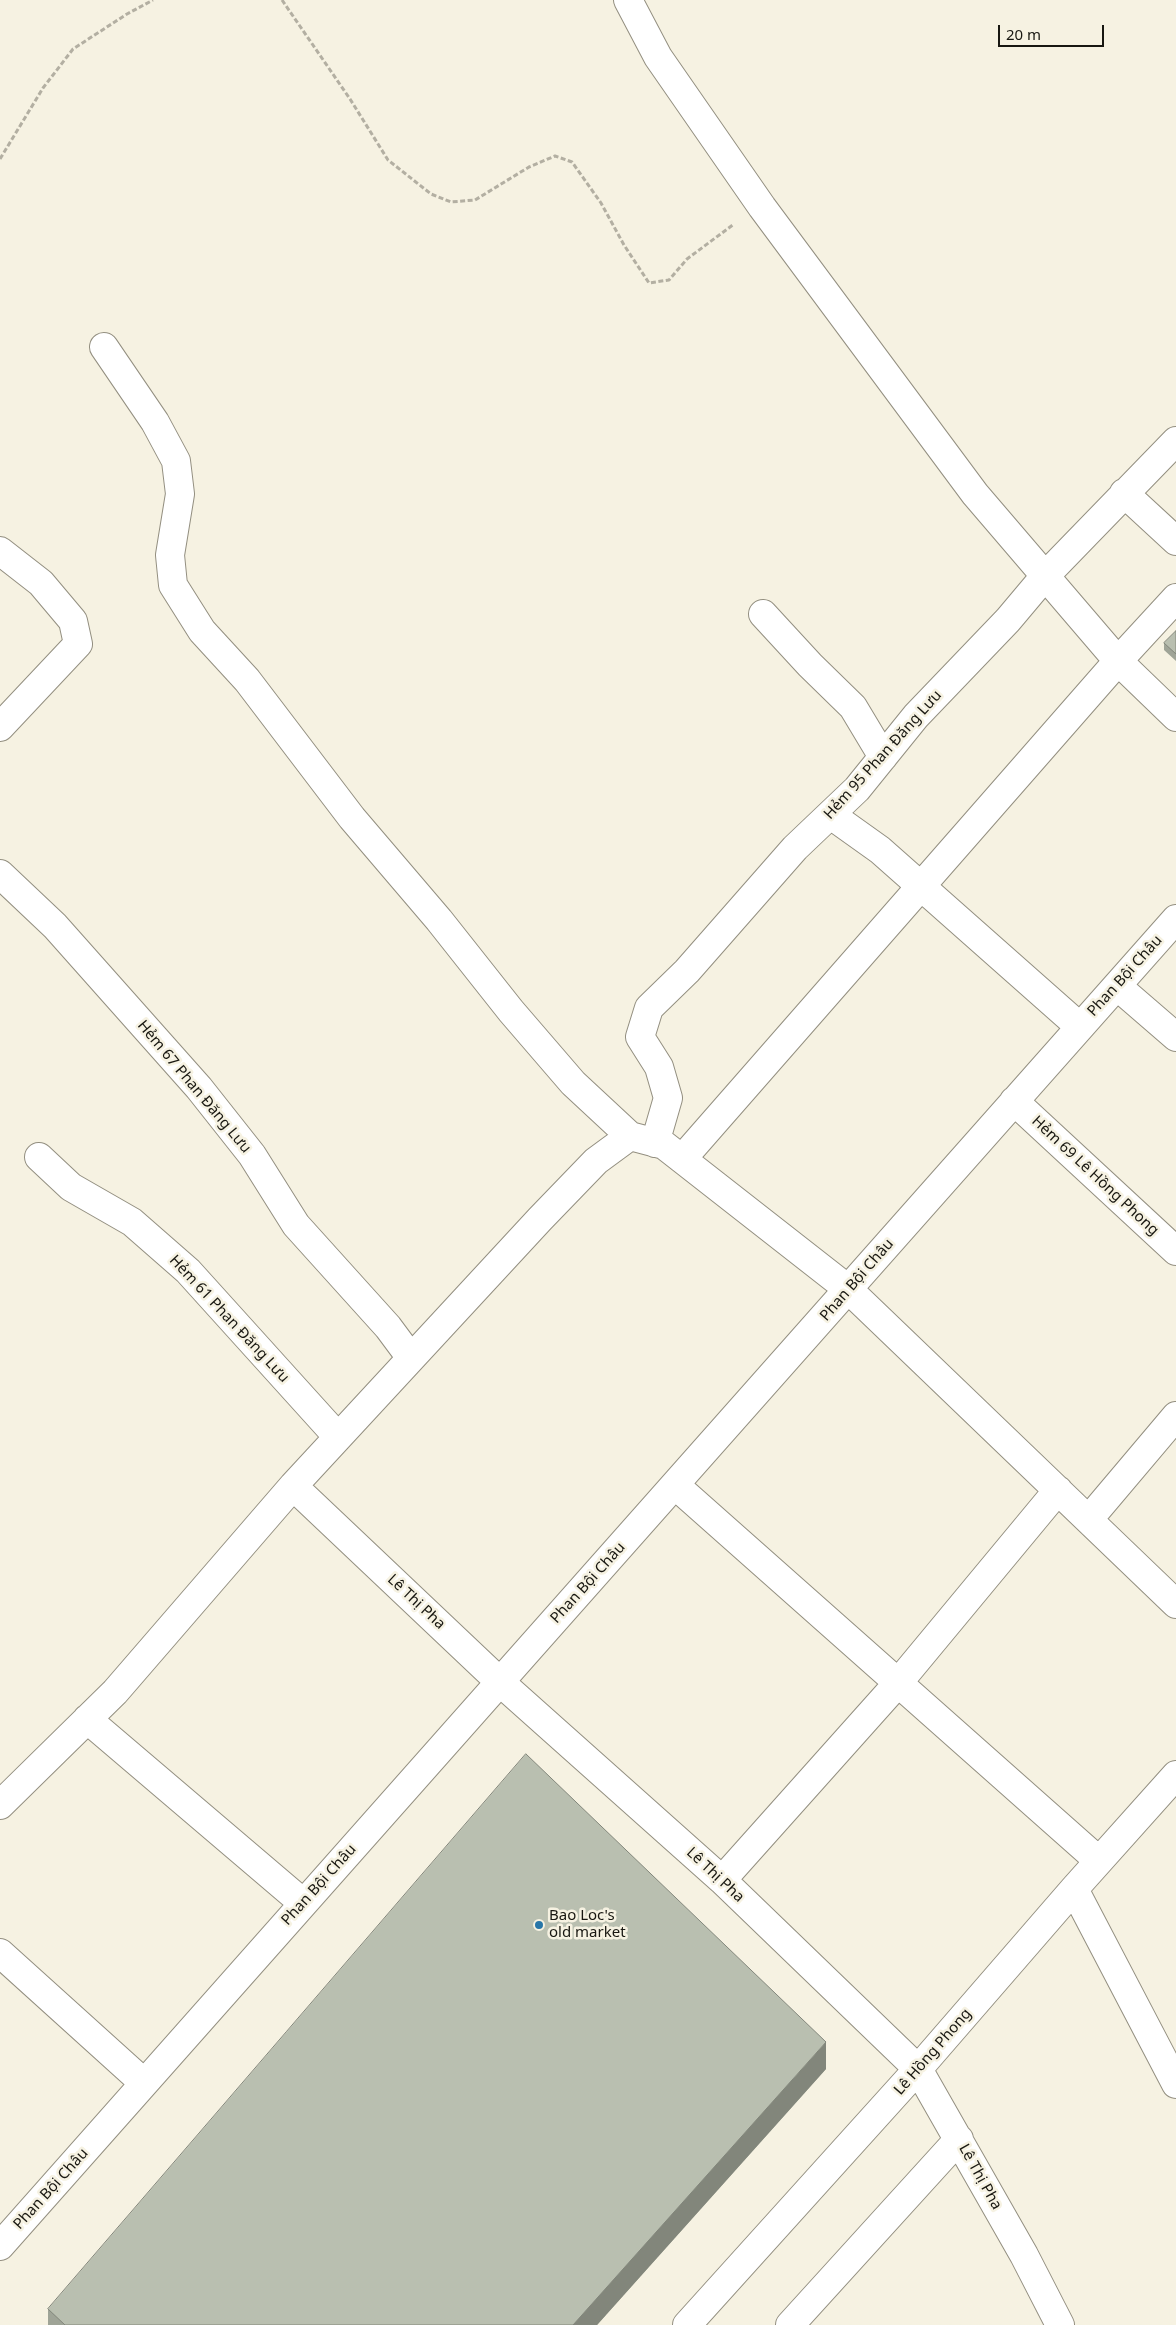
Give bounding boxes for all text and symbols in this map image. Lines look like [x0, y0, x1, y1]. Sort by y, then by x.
scale bar [1001, 15, 1107, 47]
text: 20 m [1006, 24, 1041, 44]
street label: Hẻm 95 Phan Đăng Lưu [820, 687, 946, 823]
street label: Phan Bội Châu [1084, 932, 1166, 1020]
street label: Hẻm 67 Phan Đăng Lưu [133, 1017, 255, 1157]
street label: Hẻm 69 Lê Hồng Phong [1028, 1112, 1162, 1240]
street label: Phan Bội Châu [816, 1235, 898, 1325]
street label: Hẻm 61 Phan Đăng Lưu [165, 1252, 293, 1386]
street label: Phan Bội Châu [547, 1539, 629, 1627]
street label: Lê Thị Pha [383, 1571, 449, 1633]
street label: Phan Bội Châu [278, 1841, 360, 1929]
street label: Lê Thị Pha [682, 1844, 748, 1906]
place label: Bao Loc's old market [549, 1907, 626, 1942]
marker: Bao Loc's old market [533, 1919, 545, 1931]
street label: Lê Hồng Phong [891, 2005, 975, 2099]
street label: Lê Thị Pha [955, 2141, 1005, 2213]
street label: Phan Bội Châu [10, 2145, 92, 2233]

